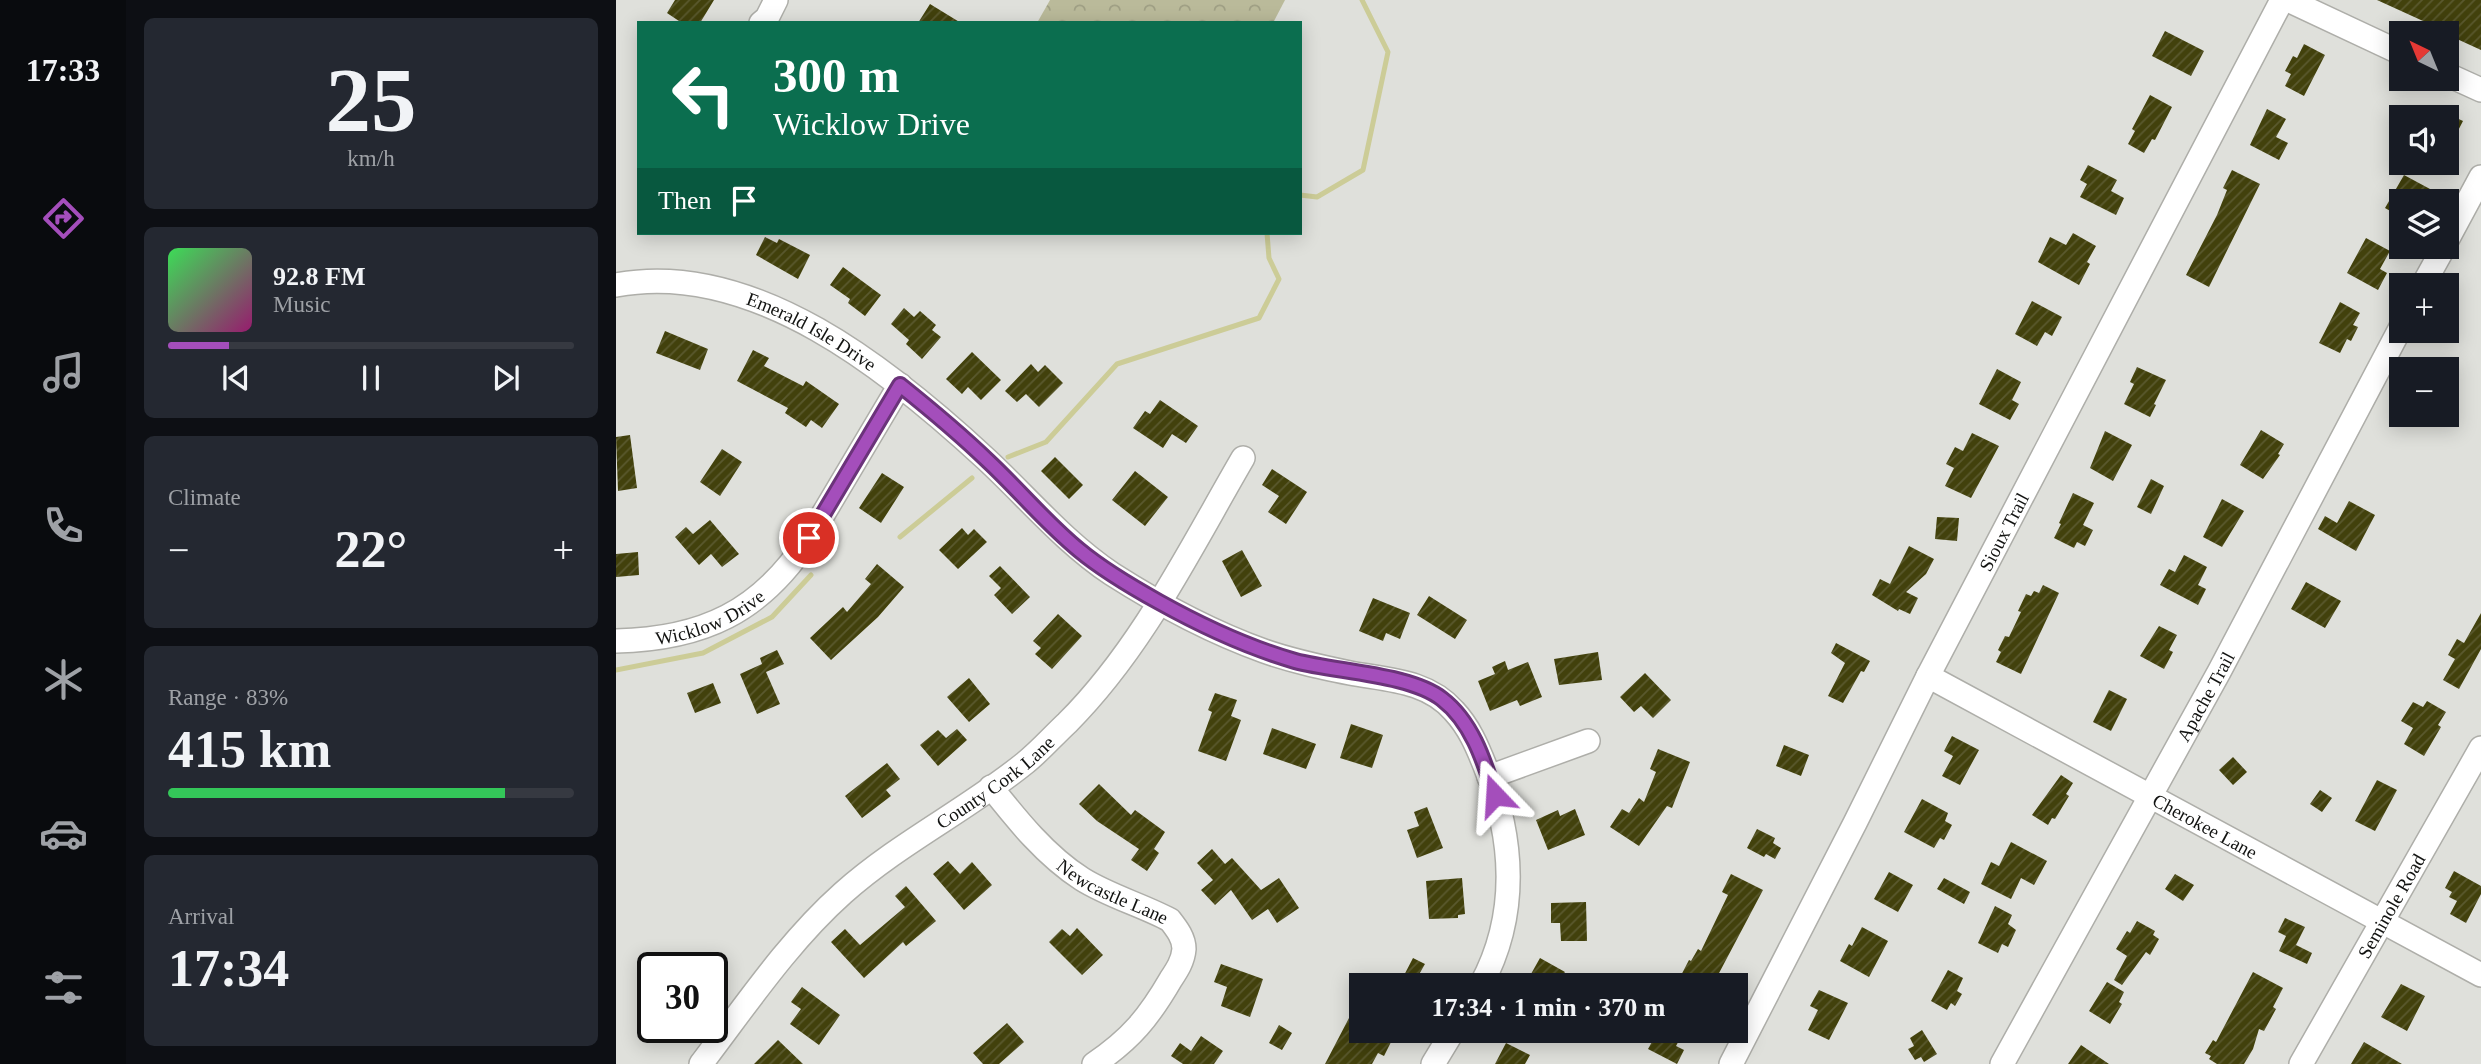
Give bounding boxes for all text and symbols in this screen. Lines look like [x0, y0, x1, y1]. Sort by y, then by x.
north arrow [2389, 21, 2459, 91]
map controls [2389, 21, 2459, 427]
text: 300 m [773, 48, 900, 103]
icon: left [658, 49, 749, 140]
text: 25 [326, 50, 417, 151]
text: 17:33 [26, 52, 100, 88]
button: sound [2389, 105, 2459, 175]
text: Wicklow Drive [773, 106, 970, 142]
text: km/h [347, 146, 395, 171]
icon: arrive [725, 182, 763, 220]
text: Then [658, 186, 711, 215]
button: layers [2389, 189, 2459, 259]
icon: directions [39, 194, 88, 243]
text: 92.8 FM [273, 262, 365, 291]
button: + [2389, 273, 2459, 343]
street label: Emerald Isle Drive [744, 288, 880, 375]
text: Music [273, 292, 331, 317]
icon: music [39, 348, 88, 397]
button: − [2389, 357, 2459, 427]
icon: previous [217, 359, 255, 397]
icon: pause [352, 359, 390, 397]
icon: next [487, 359, 525, 397]
text: Climate [168, 485, 241, 510]
street label: Sioux Trail [1975, 489, 2033, 574]
icon: phone [39, 501, 88, 550]
pin [779, 508, 839, 568]
icon: arrive [790, 519, 828, 557]
text: 22° [335, 521, 407, 578]
text: − [168, 529, 189, 571]
text: + [553, 529, 574, 571]
street label: Wicklow Drive [654, 585, 768, 649]
street label: Apache Trail [2172, 648, 2238, 745]
icon: climate [39, 655, 88, 704]
text: Range · 83% [168, 685, 288, 710]
text: 415 km [168, 721, 331, 778]
street label: County Cork Lane [932, 732, 1058, 833]
position arrow [1458, 758, 1532, 832]
street label: Cherokee Lane [2149, 789, 2261, 863]
icon: car [39, 809, 88, 858]
street label: Seminole Road [2353, 850, 2429, 962]
street label: Newcastle Lane [1053, 854, 1172, 928]
text: Arrival [168, 904, 234, 929]
text: 17:34 [168, 940, 289, 997]
speed limit sign: 30 [637, 952, 728, 1043]
icon: filters [39, 963, 88, 1012]
text: 17:34 · 1 min · 370 m [1432, 993, 1666, 1022]

